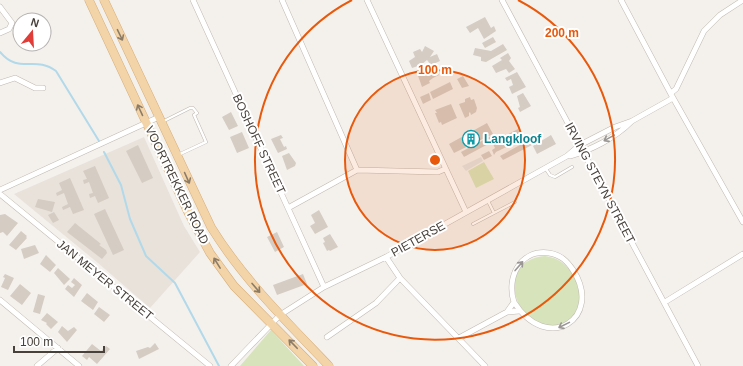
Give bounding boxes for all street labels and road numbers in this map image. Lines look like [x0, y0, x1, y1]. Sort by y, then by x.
street label: BOSHOFF STREET [230, 92, 289, 197]
street label: IRVING STEYN STREET [562, 120, 638, 247]
street label: VOORTREKKER ROAD [142, 124, 212, 247]
street label: PIETERSE [389, 218, 447, 260]
street label: JAN MEYER STREET [54, 237, 156, 323]

